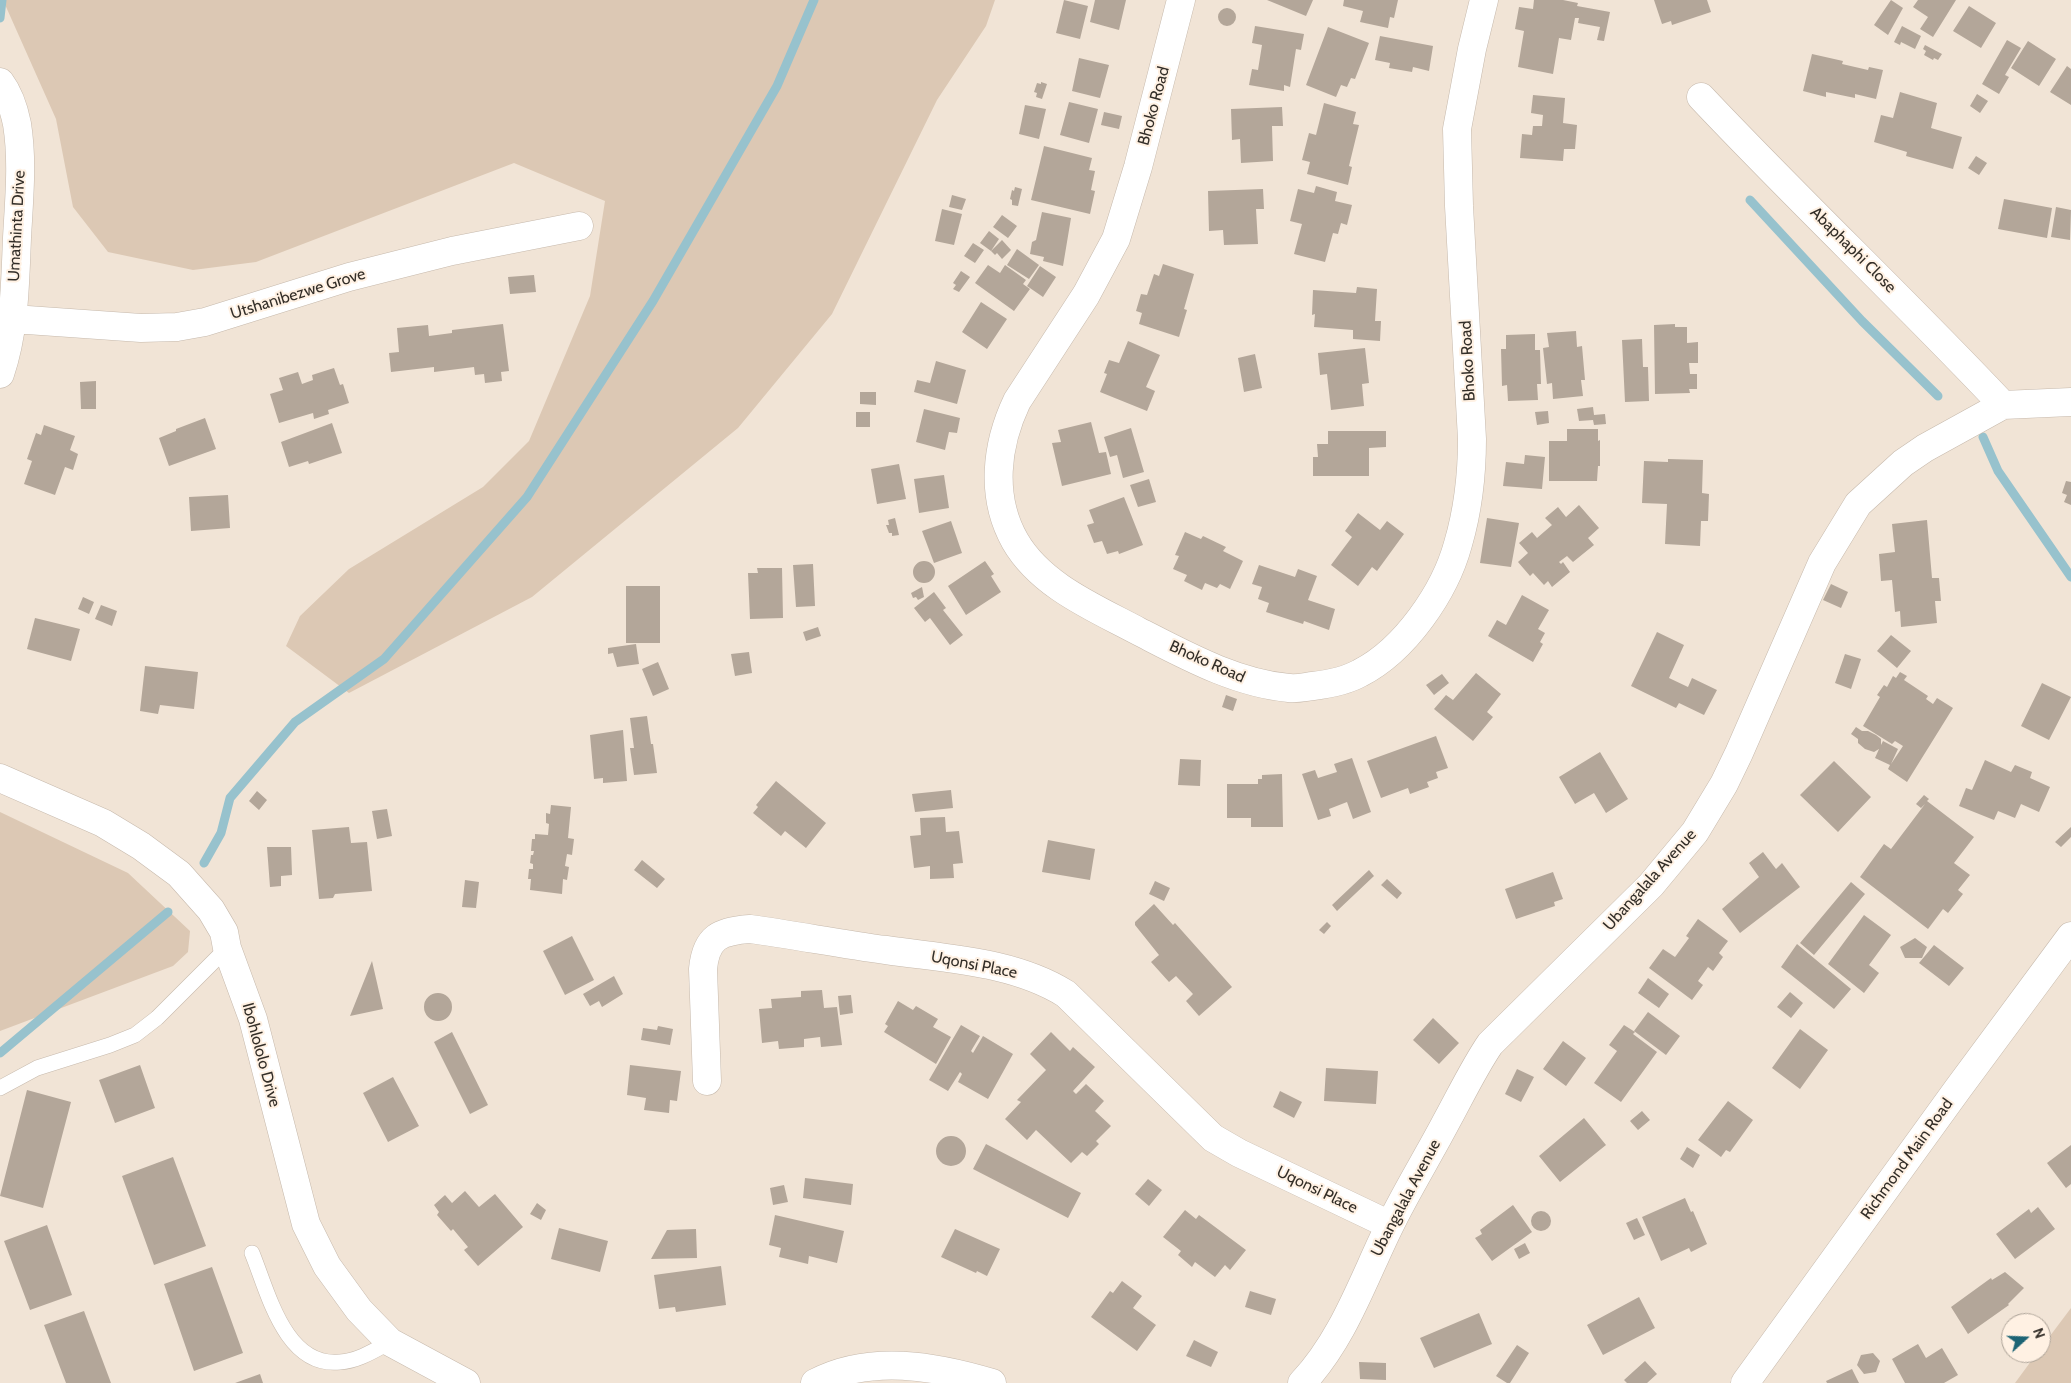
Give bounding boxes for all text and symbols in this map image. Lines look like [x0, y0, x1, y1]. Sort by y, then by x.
street label: Bhoko Road [1134, 64, 1174, 148]
street label: Umathinta Drive [4, 170, 30, 282]
street label: Abaphaphi Close [1806, 203, 1900, 297]
street label: Utshanibezwe Grove [228, 264, 368, 324]
street label: Bhoko Road [1456, 320, 1480, 402]
street label: Bhoko Road [1166, 637, 1248, 687]
street label: Ubangalala Avenue [1599, 825, 1701, 935]
street label: Uqonsi Place [929, 947, 1019, 983]
street label: Ibohlololo Drive [238, 1001, 284, 1109]
street label: Richmond Main Road [1857, 1095, 1957, 1223]
street label: Ubangalala Avenue [1367, 1136, 1445, 1260]
street label: Uqonsi Place [1273, 1162, 1361, 1218]
north arrow [2001, 1313, 2051, 1363]
text: N [2029, 1325, 2049, 1341]

